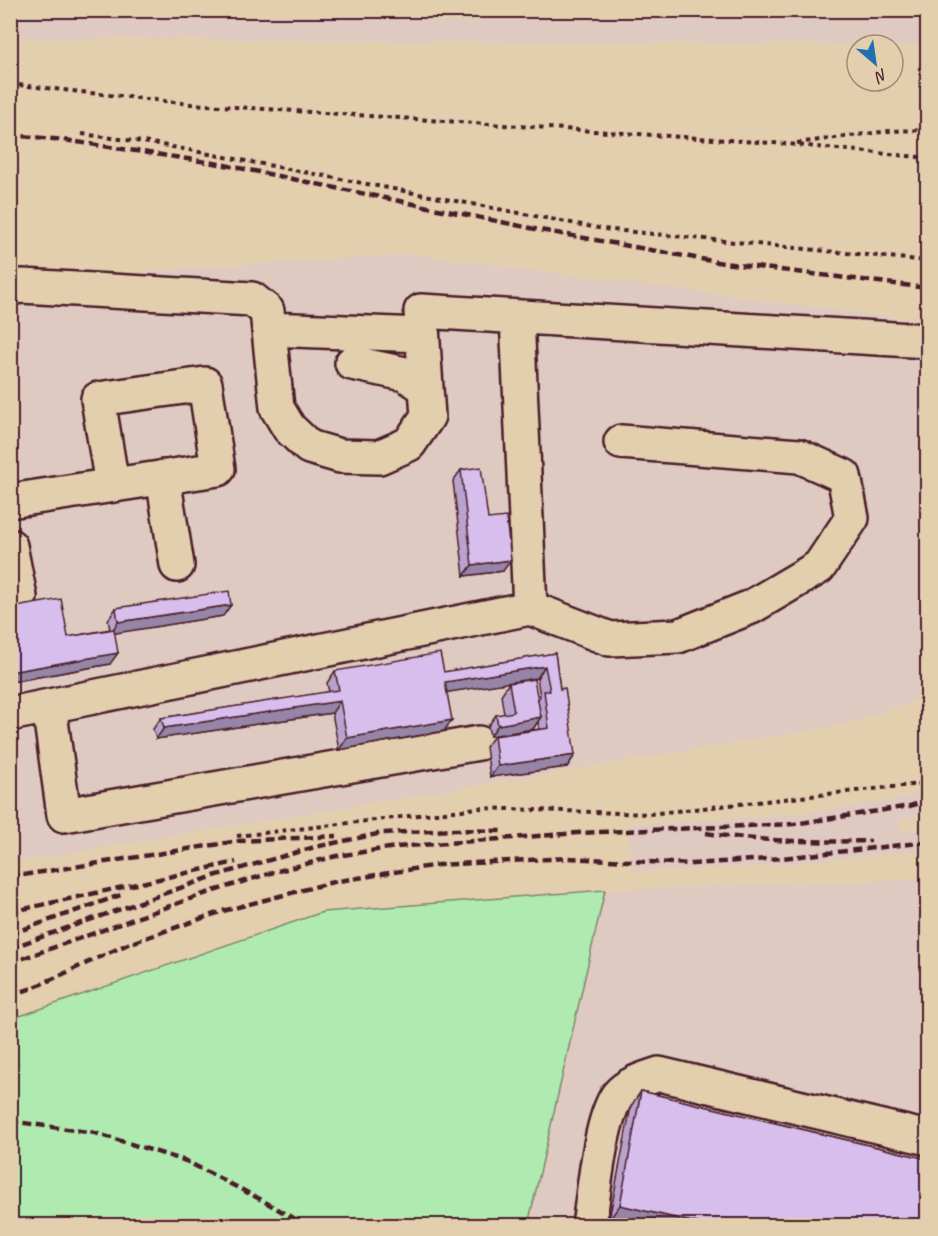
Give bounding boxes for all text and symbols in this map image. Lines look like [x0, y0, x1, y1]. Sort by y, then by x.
north arrow [845, 33, 905, 93]
text: N [870, 64, 891, 88]

